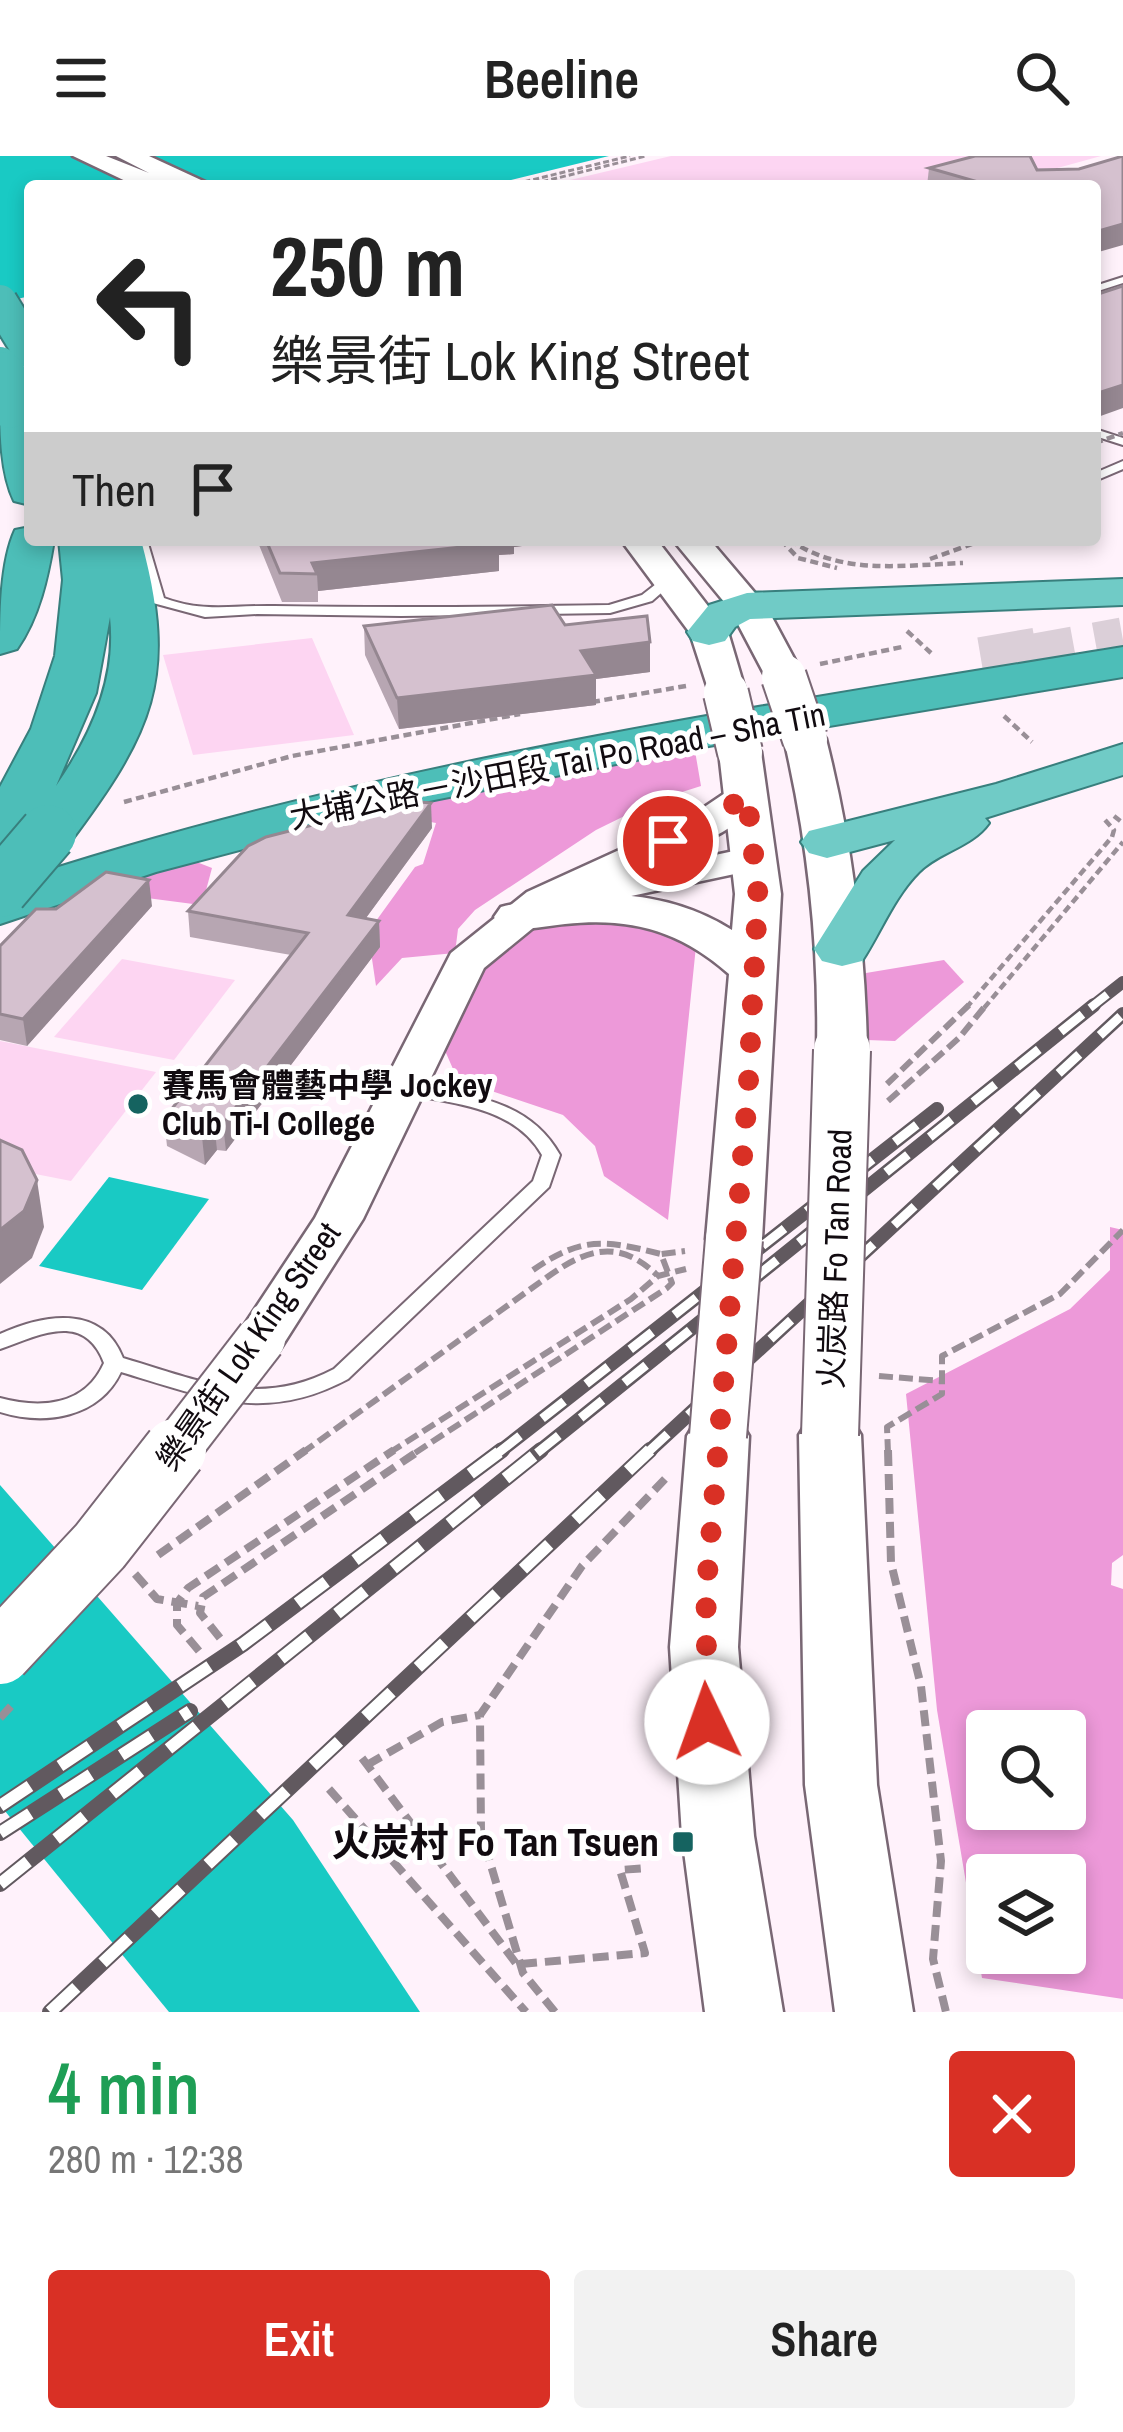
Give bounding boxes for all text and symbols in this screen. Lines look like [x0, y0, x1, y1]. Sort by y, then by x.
text: Beeline [484, 42, 639, 115]
icon: menu [48, 45, 114, 111]
icon: search [1009, 45, 1075, 111]
text: 250 m [270, 209, 465, 322]
icon: left [72, 228, 228, 384]
text: 樂景街 Lok King Street [270, 324, 750, 397]
icon: arrive [180, 456, 246, 522]
text: Then [72, 459, 156, 520]
street label: 大埔公路－沙田段 Tai Po Road – Sha Tin [285, 691, 829, 839]
pin [617, 790, 719, 892]
icon: arrive [635, 808, 701, 874]
place label: 賽馬會體藝中學 Jockey Club Ti-I College [162, 1063, 492, 1145]
marker: 賽馬會體藝中學 Jockey Club Ti-I College [125, 1091, 151, 1117]
street label: 火炭路 Fo Tan Road [808, 1128, 862, 1390]
street label: 樂景街 Lok King Street [146, 1213, 350, 1479]
position arrow [644, 1659, 770, 1785]
map controls [966, 1710, 1086, 1974]
button: search [966, 1710, 1086, 1830]
place label: 火炭村 Fo Tan Tsuen [331, 1816, 659, 1868]
marker: 火炭村 Fo Tan Tsuen [670, 1829, 696, 1855]
button: layers [966, 1854, 1086, 1974]
text: 4 min [48, 2039, 200, 2136]
button: close [949, 2051, 1075, 2177]
text: 280 m · 12:38 [48, 2133, 244, 2185]
button: Exit [48, 2270, 550, 2408]
button: Share [574, 2270, 1075, 2408]

